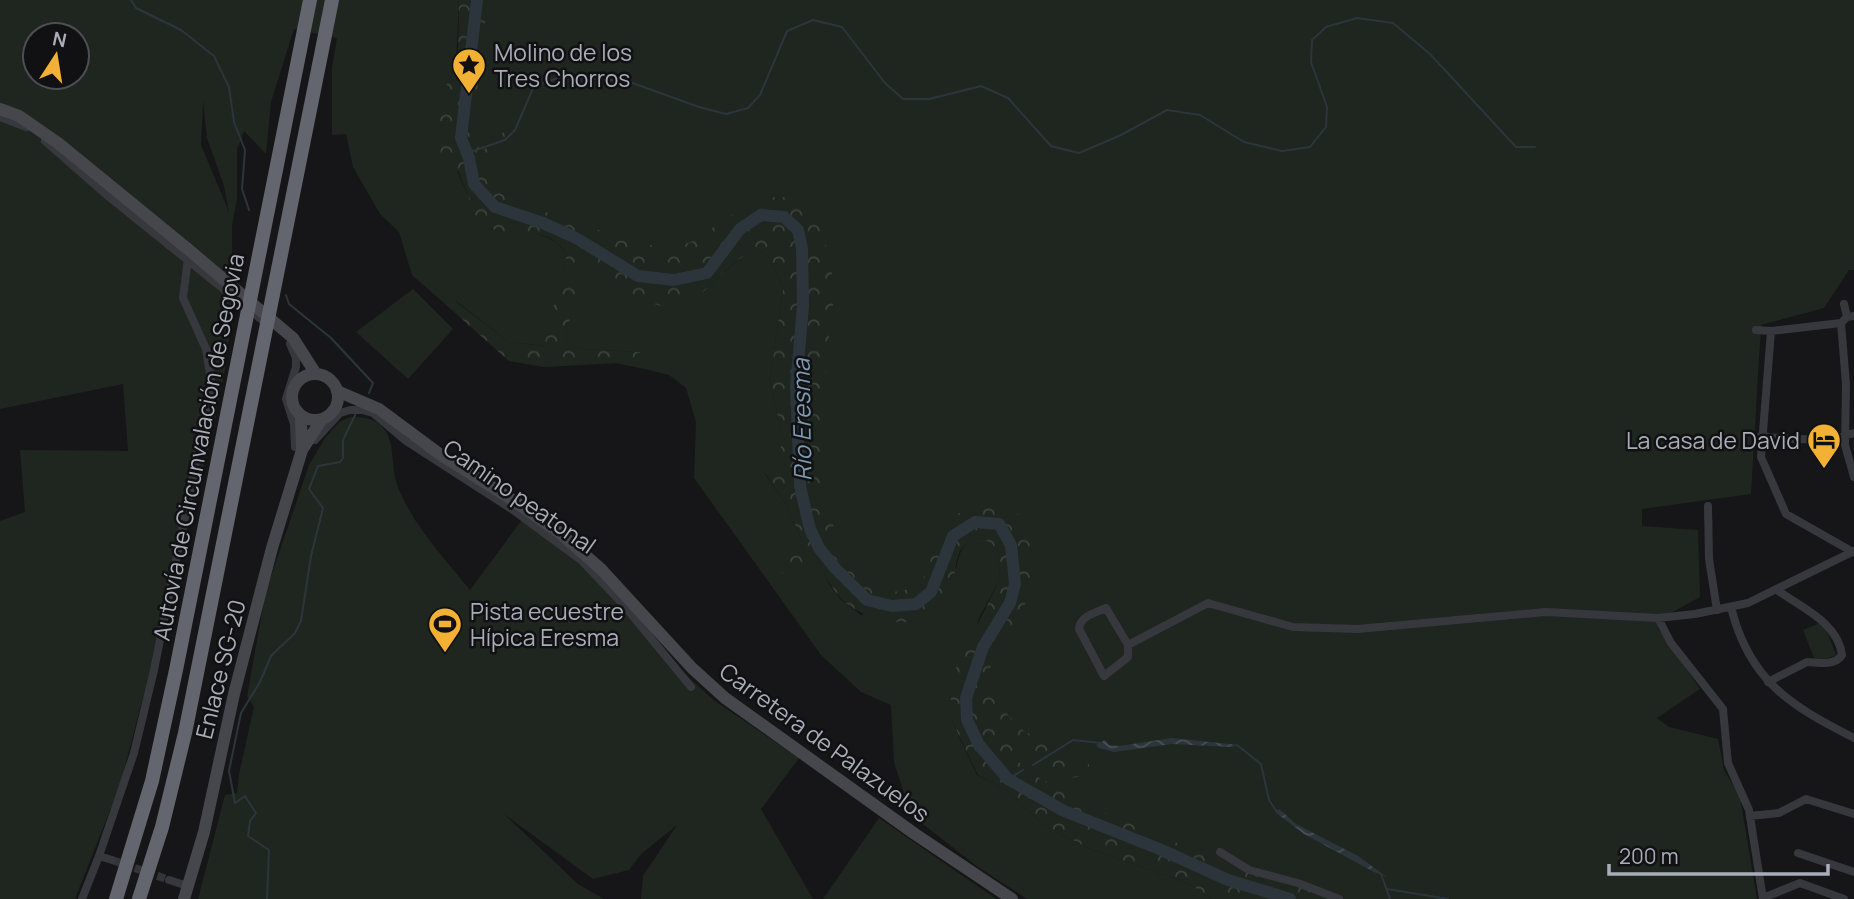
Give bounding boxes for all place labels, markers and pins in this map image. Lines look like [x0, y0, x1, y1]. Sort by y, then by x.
place label: Molino de los Tres Chorros [494, 36, 632, 94]
place icon: Molino de los Tres Chorros [450, 46, 488, 95]
hotel icon: La casa de David [1805, 421, 1843, 470]
place label: La casa de David [1626, 424, 1800, 456]
place label: Pista ecuestre Hípica Eresma [470, 595, 624, 653]
sports icon: Pista ecuestre Hípica Eresma [426, 605, 464, 654]

